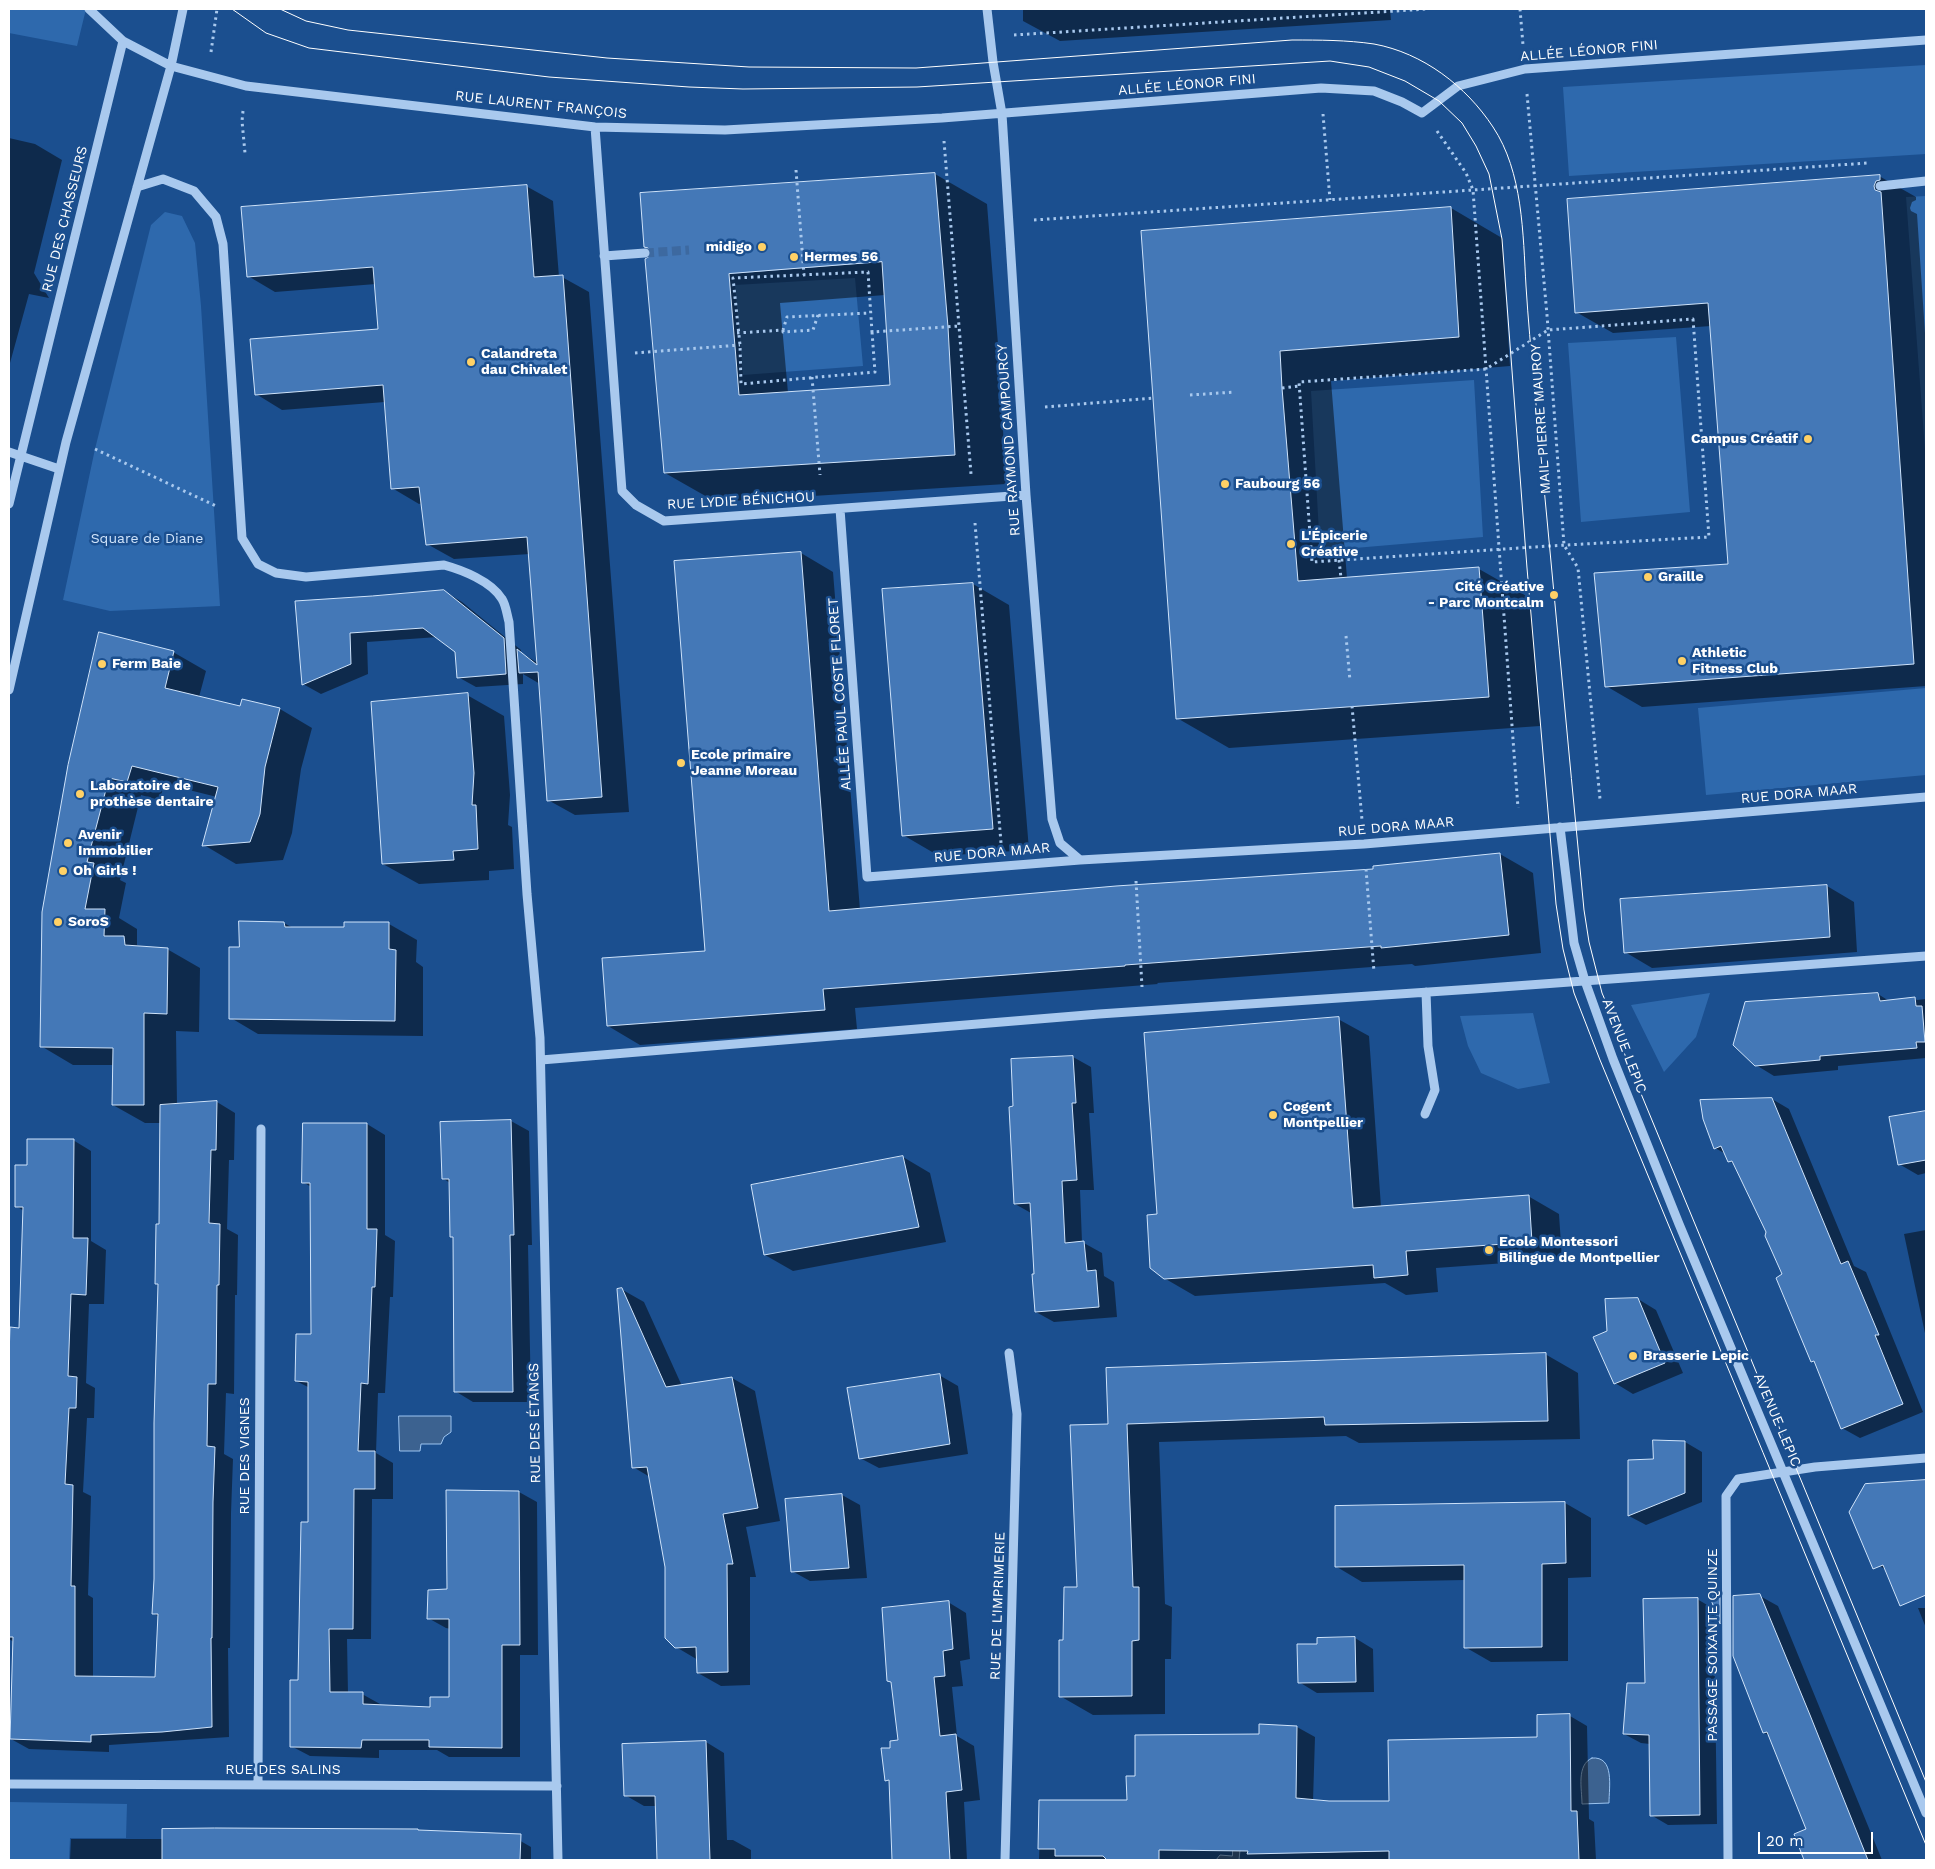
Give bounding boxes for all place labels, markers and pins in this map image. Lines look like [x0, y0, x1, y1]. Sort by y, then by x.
place label: midigo [706, 239, 752, 255]
marker: midigo [756, 241, 768, 253]
place label: Hermes 56 [804, 249, 878, 265]
marker: Hermes 56 [788, 251, 800, 263]
place label: Calandreta dau Chivalet [481, 346, 567, 378]
marker: Calandreta dau Chivalet [465, 356, 477, 368]
place label: Campus Créatif [1691, 431, 1798, 447]
marker: Campus Créatif [1802, 433, 1814, 445]
place label: Faubourg 56 [1235, 476, 1320, 492]
marker: Faubourg 56 [1219, 478, 1231, 490]
place label: L'Épicerie Créative [1301, 528, 1368, 560]
marker: L'Épicerie Créative [1285, 538, 1297, 550]
place label: Graille [1658, 569, 1704, 585]
marker: Graille [1642, 571, 1654, 583]
place label: Cité Créative - Parc Montcalm [1428, 579, 1544, 612]
marker: Cité Créative - Parc Montcalm [1548, 589, 1560, 601]
place label: Athletic Fitness Club [1692, 645, 1778, 678]
marker: Athletic Fitness Club [1676, 655, 1688, 667]
place label: Ferm Baie [112, 656, 181, 672]
marker: Ferm Baie [96, 658, 108, 670]
place label: Ecole primaire Jeanne Moreau [691, 747, 797, 780]
marker: Ecole primaire Jeanne Moreau [675, 757, 687, 769]
place label: Laboratoire de prothèse dentaire [90, 778, 214, 810]
marker: Laboratoire de prothèse dentaire [74, 788, 86, 800]
place label: Avenir Immobilier [78, 827, 153, 860]
marker: Avenir Immobilier [62, 837, 74, 849]
place label: Oh Girls ! [73, 863, 136, 879]
marker: Oh Girls ! [57, 865, 69, 877]
place label: SoroS [68, 914, 109, 930]
marker: SoroS [52, 916, 64, 928]
place label: Cogent Montpellier [1283, 1099, 1363, 1132]
marker: Cogent Montpellier [1267, 1109, 1279, 1121]
place label: Ecole Montessori Bilingue de Montpellier [1499, 1234, 1660, 1266]
marker: Ecole Montessori Bilingue de Montpellier [1483, 1244, 1495, 1256]
place label: Brasserie Lepic [1643, 1348, 1749, 1364]
marker: Brasserie Lepic [1627, 1350, 1639, 1362]

